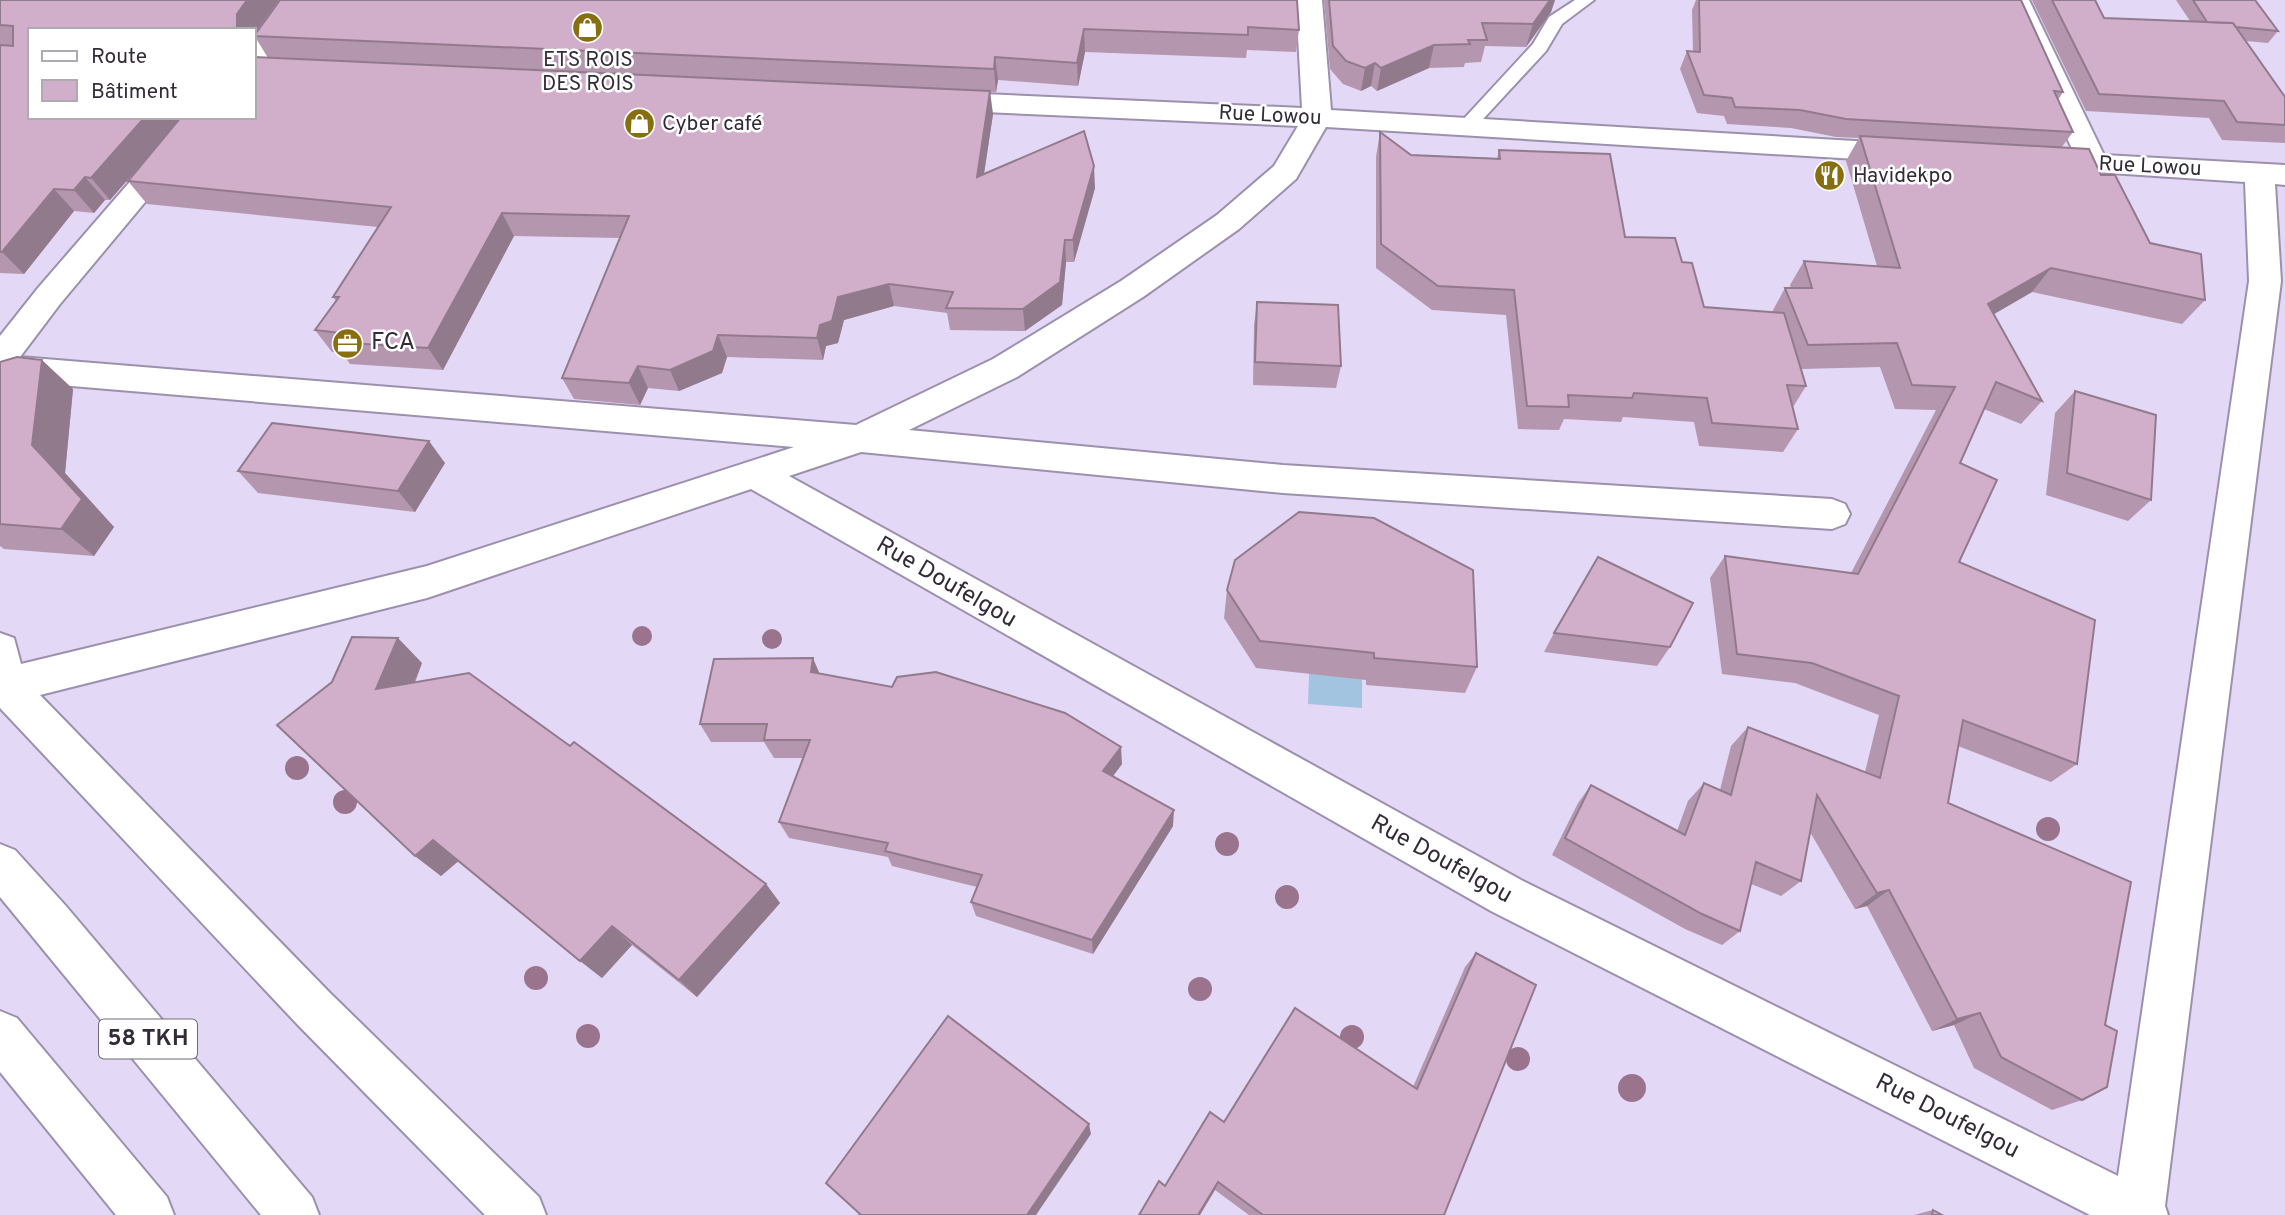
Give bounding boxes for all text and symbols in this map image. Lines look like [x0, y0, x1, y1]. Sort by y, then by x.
shop icon: ETS ROIS DES ROIS [571, 11, 605, 45]
legend [28, 28, 256, 119]
text: Route [91, 44, 147, 71]
place label: ETS ROIS DES ROIS [542, 47, 634, 98]
text: Bâtiment [91, 79, 178, 106]
street label: Rue Lowou [1218, 100, 1322, 132]
shop icon: Cyber café [622, 107, 656, 141]
place label: Cyber café [662, 111, 762, 138]
street label: Rue Lowou [2098, 151, 2202, 183]
restaurant icon: Havidekpo [1813, 159, 1847, 193]
place label: Havidekpo [1853, 163, 1952, 190]
office icon: FCA [331, 326, 365, 360]
place label: FCA [371, 328, 415, 358]
street label: Rue Doufelgou [870, 531, 1022, 635]
street label: Rue Doufelgou [1365, 809, 1517, 911]
road number: 58 TKH [99, 1020, 197, 1058]
street label: Rue Doufelgou [1870, 1068, 2024, 1166]

